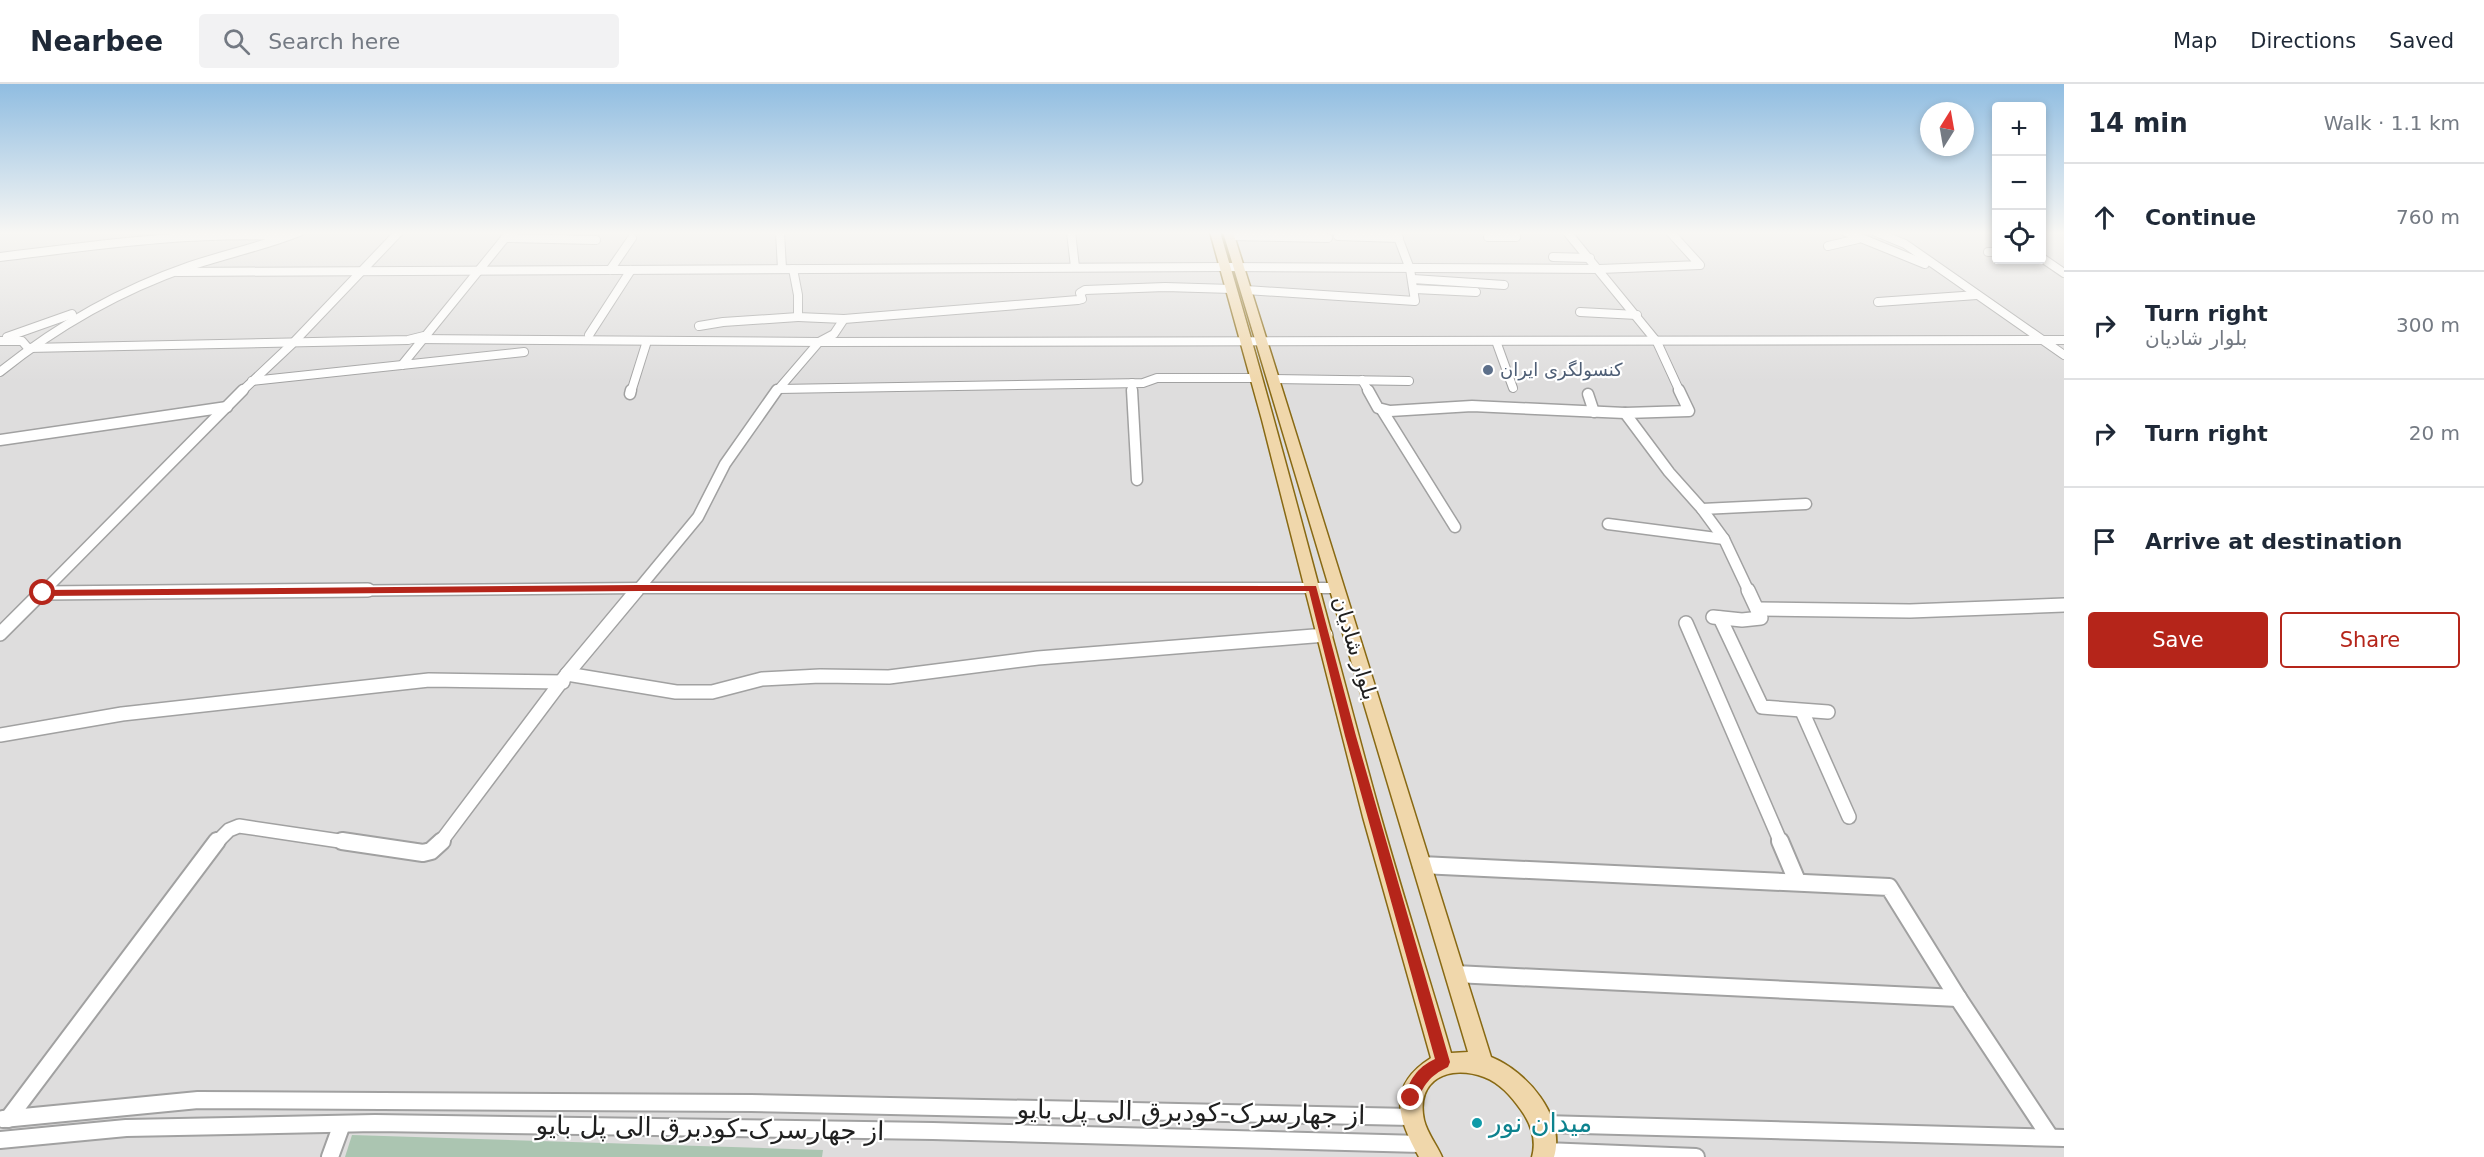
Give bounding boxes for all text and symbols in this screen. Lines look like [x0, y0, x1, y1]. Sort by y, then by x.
search box [199, 14, 619, 68]
text: Nearbee [30, 25, 163, 58]
icon: search [220, 25, 253, 58]
text: Search here [268, 29, 400, 54]
text: Map [2173, 29, 2217, 53]
text: Directions [2250, 29, 2356, 53]
text: Saved [2389, 29, 2454, 53]
north arrow [1920, 102, 1974, 156]
map controls [1992, 102, 2046, 264]
button: + [1992, 102, 2046, 156]
text: 14 min [2088, 108, 2188, 138]
text: Walk · 1.1 km [2324, 111, 2460, 135]
button: − [1992, 156, 2046, 210]
icon: ahead [2088, 201, 2121, 234]
text: Continue [2145, 205, 2256, 230]
text: 760 m [2396, 205, 2460, 229]
button: locate [1992, 210, 2046, 264]
text: Turn right [2145, 301, 2268, 326]
icon: right [2088, 309, 2121, 342]
text: 300 m [2396, 313, 2460, 337]
text: بلوار شادیان [2145, 326, 2247, 350]
place label: کنسولگری ایران [1500, 359, 1623, 381]
marker: کنسولگری ایران [1481, 363, 1495, 377]
icon: right [2088, 417, 2121, 450]
text: Turn right [2145, 421, 2268, 446]
text: 20 m [2409, 421, 2460, 445]
icon: arrive [2088, 525, 2121, 558]
text: Arrive at destination [2145, 529, 2402, 554]
route start [29, 579, 55, 605]
street label: بلوار شادیان [1328, 593, 1382, 703]
button: Save [2088, 612, 2268, 668]
button: Share [2280, 612, 2460, 668]
route end [1397, 1084, 1423, 1110]
street label: از جهارسرک-کودبرق الی پل بایو [1014, 1094, 1366, 1131]
place label: میدان نور [1487, 1108, 1592, 1139]
street label: از جهارسرک-کودبرق الی پل بایو [533, 1110, 885, 1147]
marker: میدان نور [1470, 1116, 1484, 1130]

